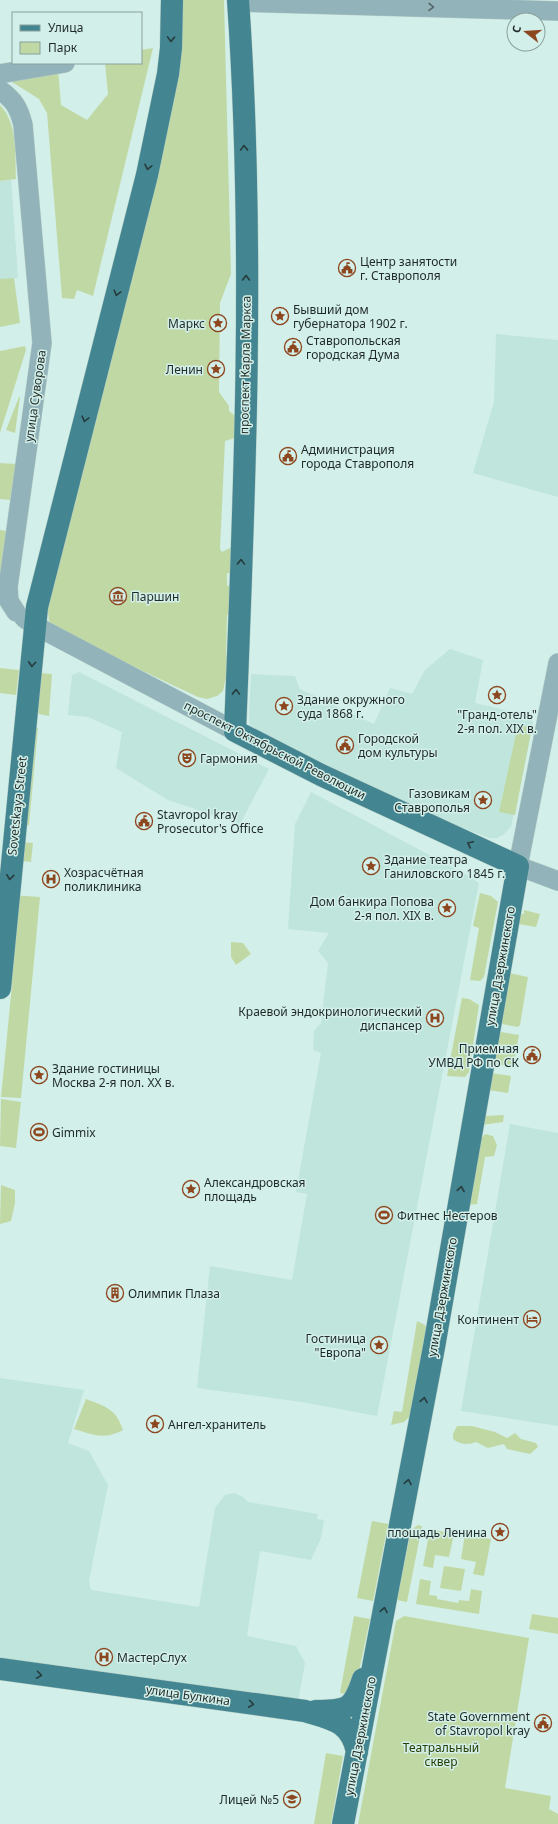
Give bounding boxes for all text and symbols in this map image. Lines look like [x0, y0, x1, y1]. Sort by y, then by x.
one-way arrow [428, 3, 434, 11]
legend [12, 12, 142, 64]
north arrow [506, 12, 546, 52]
text: Улица [48, 19, 83, 36]
text: С [508, 23, 524, 35]
one-way arrow [167, 36, 175, 42]
text: Парк [48, 39, 78, 56]
one-way arrow [240, 145, 248, 151]
one-way arrow [145, 164, 153, 170]
place label: Центр занятости г. Ставрополя [360, 253, 457, 284]
public building icon: Центр занятости г. Ставрополя [337, 258, 357, 278]
one-way arrow [242, 275, 250, 281]
one-way arrow [114, 290, 122, 296]
street label: проспект Карла Маркса [235, 296, 255, 434]
place label: Бывший дом губернатора 1902 г. [293, 301, 408, 332]
place icon: Бывший дом губернатора 1902 г. [270, 306, 290, 326]
place icon: Маркс [208, 313, 228, 333]
place label: Маркс [168, 315, 205, 332]
place label: Ставропольская городская Дума [306, 332, 401, 363]
public building icon: Ставропольская городская Дума [283, 337, 303, 357]
street label: улица Суворова [20, 349, 50, 443]
place icon: Ленин [206, 359, 226, 379]
place label: Ленин [166, 361, 203, 378]
one-way arrow [81, 416, 89, 422]
place label: Администрация города Ставрополя [301, 441, 414, 472]
public building icon: Администрация города Ставрополя [278, 446, 298, 466]
one-way arrow [237, 559, 245, 565]
museum icon: Паршин [108, 586, 128, 606]
place label: Паршин [131, 588, 179, 605]
one-way arrow [27, 661, 36, 667]
place icon: "Гранд-отель" 2-я пол. XIX в. [487, 685, 507, 705]
one-way arrow [232, 689, 241, 695]
place label: Здание окружного суда 1868 г. [297, 691, 405, 722]
place icon: Здание окружного суда 1868 г. [274, 696, 294, 716]
street label: проспект Октябрьской Революции [181, 697, 369, 803]
place label: "Гранд-отель" 2-я пол. XIX в. [457, 706, 537, 737]
place label: Городской дом культуры [358, 730, 438, 761]
public building icon: Городской дом культуры [335, 735, 355, 755]
theatre icon: Гармония [177, 748, 197, 768]
place label: Гармония [200, 750, 258, 767]
street label: Sovetskaya Street [3, 755, 31, 856]
place label: Газовикам Ставрополья [394, 785, 470, 816]
place icon: Газовикам Ставрополья [473, 790, 493, 810]
place label: Stavropol kray Prosecutor's Office [157, 806, 264, 837]
public building icon: Stavropol kray Prosecutor's Office [134, 811, 154, 831]
one-way arrow [467, 841, 475, 849]
place label: Здание театра Ганиловского 1845 г. [384, 851, 505, 882]
place icon: Здание театра Ганиловского 1845 г. [361, 856, 381, 876]
place label: Хозрасчётная поликлиника [64, 864, 144, 895]
hospital icon: Хозрасчётная поликлиника [41, 869, 61, 889]
one-way arrow [6, 874, 15, 880]
place label: Дом банкира Попова 2-я пол. XIX в. [310, 893, 434, 924]
place icon: Дом банкира Попова 2-я пол. XIX в. [437, 898, 457, 918]
street label: улица Дзержинского [481, 905, 519, 1027]
place label: Краевой эндокринологический диспансер [238, 1003, 422, 1034]
hospital icon: Краевой эндокринологический диспансер [425, 1008, 445, 1028]
place label: Приемная УМВД РФ по СК [428, 1040, 519, 1071]
public building icon: Приемная УМВД РФ по СК [522, 1045, 542, 1065]
place label: Здание гостиницы Москва 2-я пол. ХХ в. [52, 1060, 175, 1091]
place icon: Здание гостиницы Москва 2-я пол. ХХ в. [29, 1065, 49, 1085]
sports icon: Gimmix [29, 1122, 49, 1142]
place label: Gimmix [52, 1124, 96, 1141]
place label: Александровская площадь [204, 1174, 306, 1205]
place icon: Александровская площадь [181, 1179, 201, 1199]
one-way arrow [456, 1186, 465, 1193]
sports icon: Фитнес Нестеров [374, 1205, 394, 1225]
place label: Фитнес Нестеров [397, 1207, 498, 1224]
street label: улица Дзержинского [423, 1236, 461, 1358]
building icon: Олимпик Плаза [105, 1283, 125, 1303]
place label: Олимпик Плаза [128, 1285, 220, 1302]
hotel icon: Континент [522, 1309, 542, 1329]
place label: Континент [457, 1311, 519, 1328]
place label: Гостиница "Европа" [305, 1330, 366, 1361]
place icon: Гостиница "Европа" [369, 1335, 389, 1355]
one-way arrow [419, 1397, 428, 1403]
place icon: Ангел-хранитель [145, 1414, 165, 1434]
place label: Ангел-хранитель [168, 1416, 266, 1433]
one-way arrow [404, 1479, 412, 1485]
place icon: площадь Ленина [490, 1522, 510, 1542]
place label: площадь Ленина [387, 1524, 487, 1541]
one-way arrow [379, 1607, 388, 1613]
hospital icon: МастерСлух [94, 1647, 114, 1667]
place label: МастерСлух [117, 1649, 188, 1666]
one-way arrow [36, 1670, 42, 1679]
street label: улица Дзержинского [340, 1675, 380, 1797]
street label: улица Булкина [145, 1681, 231, 1709]
one-way arrow [248, 1699, 254, 1708]
place label: State Government of Stavropol kray [427, 1708, 531, 1739]
public building icon: State Government of Stavropol kray [533, 1713, 553, 1733]
park label: Театральный сквер [403, 1739, 479, 1770]
school or university icon: Лицей №5 [282, 1789, 302, 1809]
place label: Лицей №5 [220, 1791, 279, 1808]

